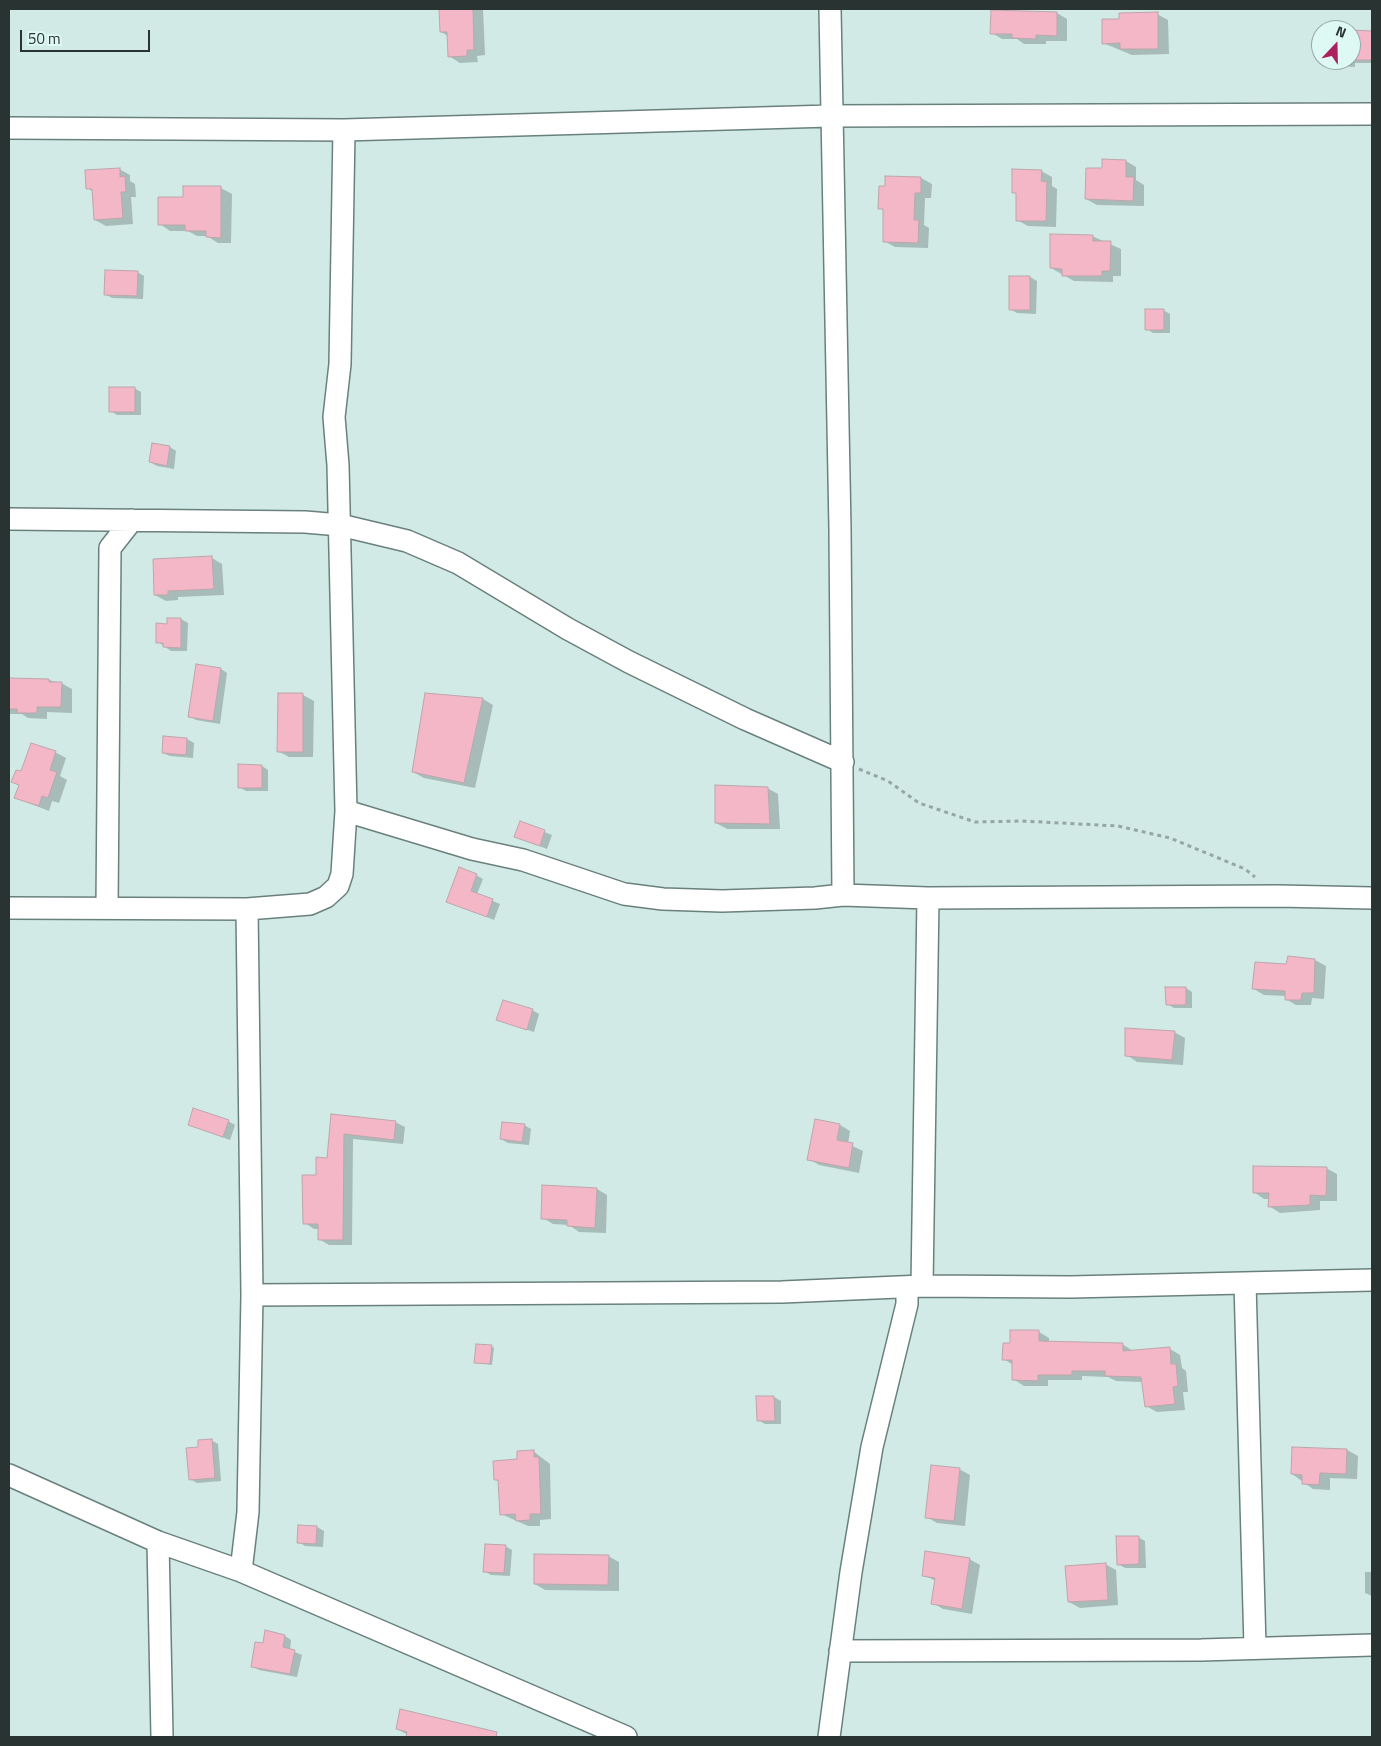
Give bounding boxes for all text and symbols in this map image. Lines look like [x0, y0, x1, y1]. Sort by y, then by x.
scale bar [22, 20, 152, 52]
north arrow [1311, 20, 1361, 70]
text: N [1333, 20, 1349, 43]
text: 50 m [28, 27, 61, 50]

